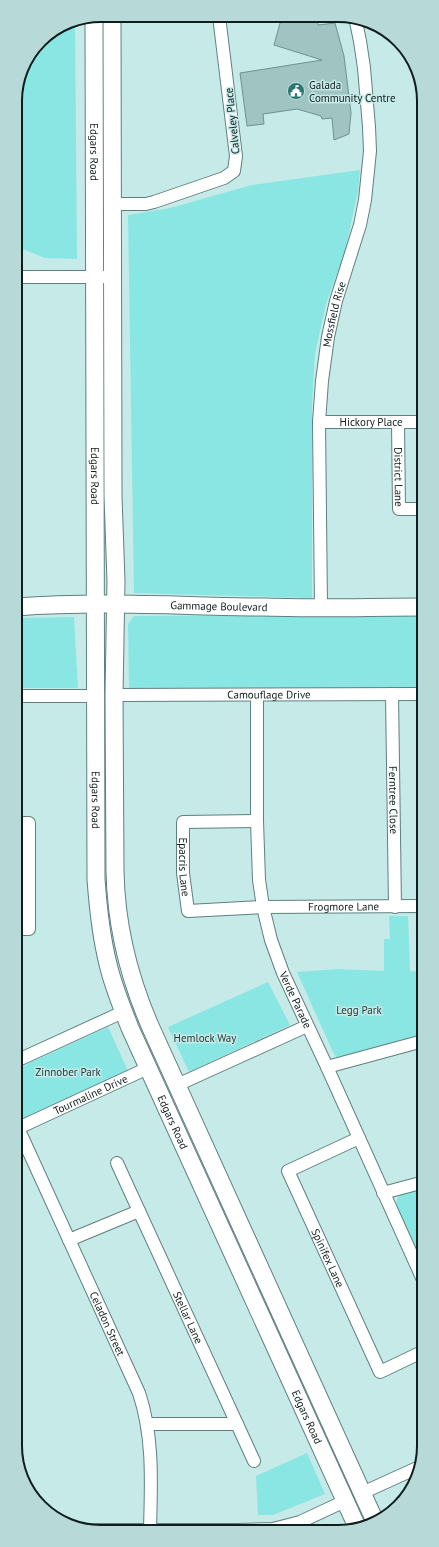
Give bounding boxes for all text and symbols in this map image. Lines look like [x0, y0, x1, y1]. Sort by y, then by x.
place label: Galada Community Centre [309, 78, 396, 105]
public building icon: Galada Community Centre [286, 81, 306, 101]
street label: Calveley Place [222, 87, 242, 155]
street label: Edgars Road [87, 123, 101, 181]
street label: Mossfield Rise [320, 279, 349, 348]
street label: Hickory Place [340, 415, 403, 429]
street label: Edgars Road [88, 447, 102, 505]
street label: District Lane [391, 447, 406, 507]
street label: Gammage Boulevard [170, 598, 268, 614]
street label: Camouflage Drive [227, 687, 311, 702]
street label: Ferntree Close [386, 766, 401, 835]
street label: Edgars Road [89, 771, 103, 829]
street label: Epacris Lane [176, 837, 193, 898]
street label: Frogmore Lane [308, 899, 379, 914]
street label: Verde Parade [276, 968, 315, 1031]
park label: Legg Park [336, 1003, 382, 1017]
park label: Hemlock Way [174, 1031, 237, 1045]
park label: Zinnober Park [35, 1065, 101, 1079]
street label: Tourmaline Drive [51, 1071, 130, 1118]
street label: Edgars Road [154, 1093, 191, 1151]
street label: Spinifex Lane [308, 1226, 348, 1290]
street label: Celadon Street [87, 1289, 128, 1358]
street label: Stellar Lane [170, 1289, 206, 1346]
street label: Edgars Road [289, 1388, 325, 1446]

